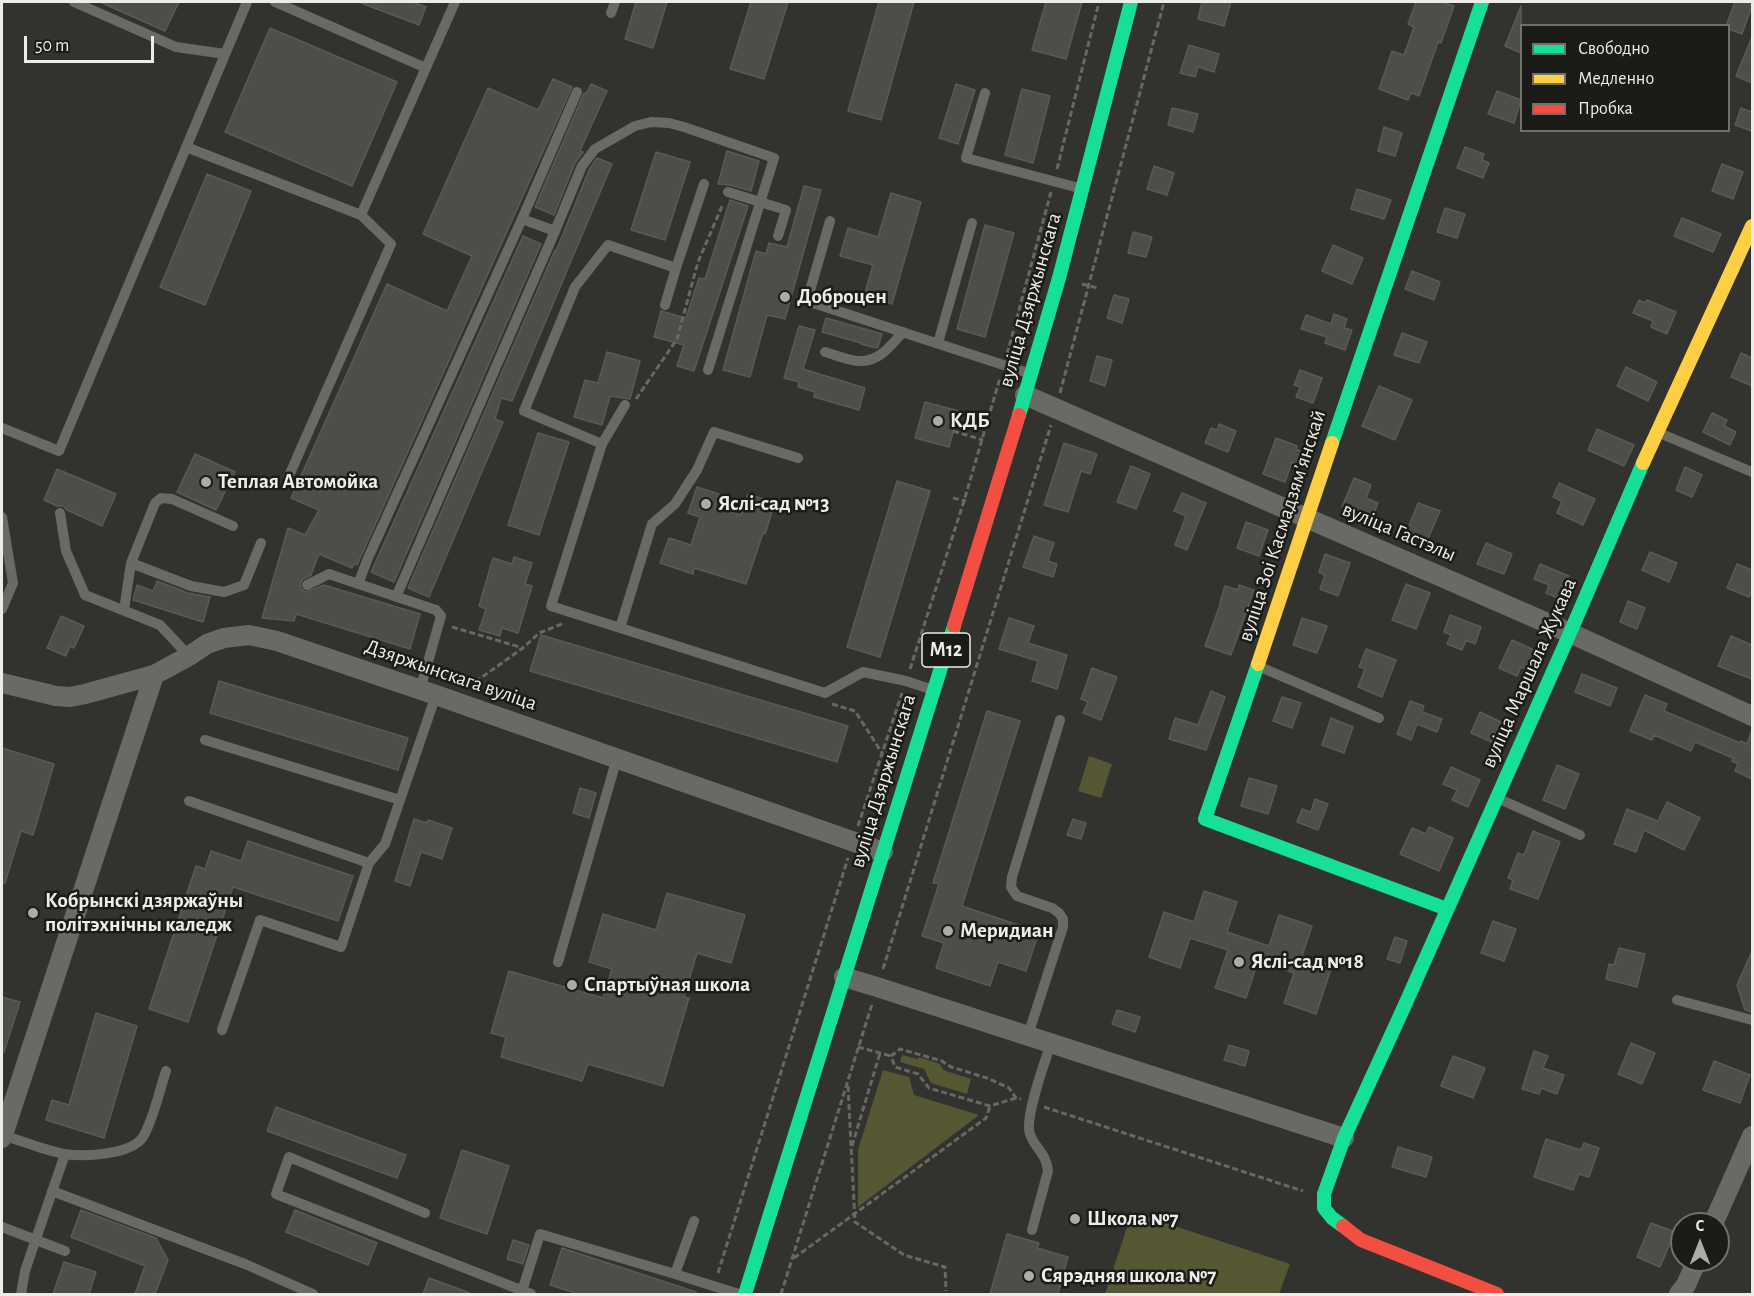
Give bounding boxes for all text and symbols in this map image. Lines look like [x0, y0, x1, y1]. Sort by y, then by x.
scale bar [27, 24, 158, 62]
legend [1520, 24, 1730, 132]
text: 50 m [35, 37, 69, 55]
text: Свободно [1578, 40, 1650, 58]
text: Медленно [1578, 70, 1654, 88]
text: Пробка [1578, 100, 1633, 118]
street label: вуліца Дзяржынскага [993, 210, 1067, 390]
place label: Доброцен [797, 284, 887, 310]
marker: Доброцен [778, 290, 792, 304]
street label: вуліца Зоі Касмадзямʼянскай [1233, 407, 1331, 645]
place label: КДБ [950, 408, 990, 434]
marker: КДБ [931, 414, 945, 428]
place label: Теплая Автомойка [218, 469, 378, 495]
marker: Теплая Автомойка [199, 475, 213, 489]
place label: Яслі-сад №13 [718, 491, 829, 517]
marker: Яслі-сад №13 [699, 497, 713, 511]
street label: вуліца Гастэлы [1338, 497, 1460, 567]
street label: вуліца Маршала Жукава [1476, 574, 1582, 772]
road number: М12 [922, 633, 970, 667]
street label: Дзяржынскага вуліца [362, 634, 540, 716]
street label: вуліца Дзяржынскага [845, 691, 921, 871]
place label: Кобрынскі дзяржаўны політэхнічны каледж [45, 888, 243, 938]
marker: Кобрынскі дзяржаўны політэхнічны каледж [26, 906, 40, 920]
place label: Меридиан [960, 918, 1053, 944]
marker: Меридиан [941, 924, 955, 938]
place label: Яслі-сад №18 [1251, 949, 1364, 975]
marker: Яслі-сад №18 [1232, 955, 1246, 969]
place label: Спартыўная школа [584, 972, 750, 998]
marker: Спартыўная школа [565, 978, 579, 992]
place label: Школа №7 [1087, 1206, 1179, 1232]
marker: Школа №7 [1068, 1212, 1082, 1226]
north arrow [1670, 1212, 1730, 1272]
text: С [1696, 1218, 1704, 1234]
place label: Сярэдняя школа №7 [1041, 1263, 1216, 1289]
marker: Сярэдняя школа №7 [1022, 1269, 1036, 1283]

